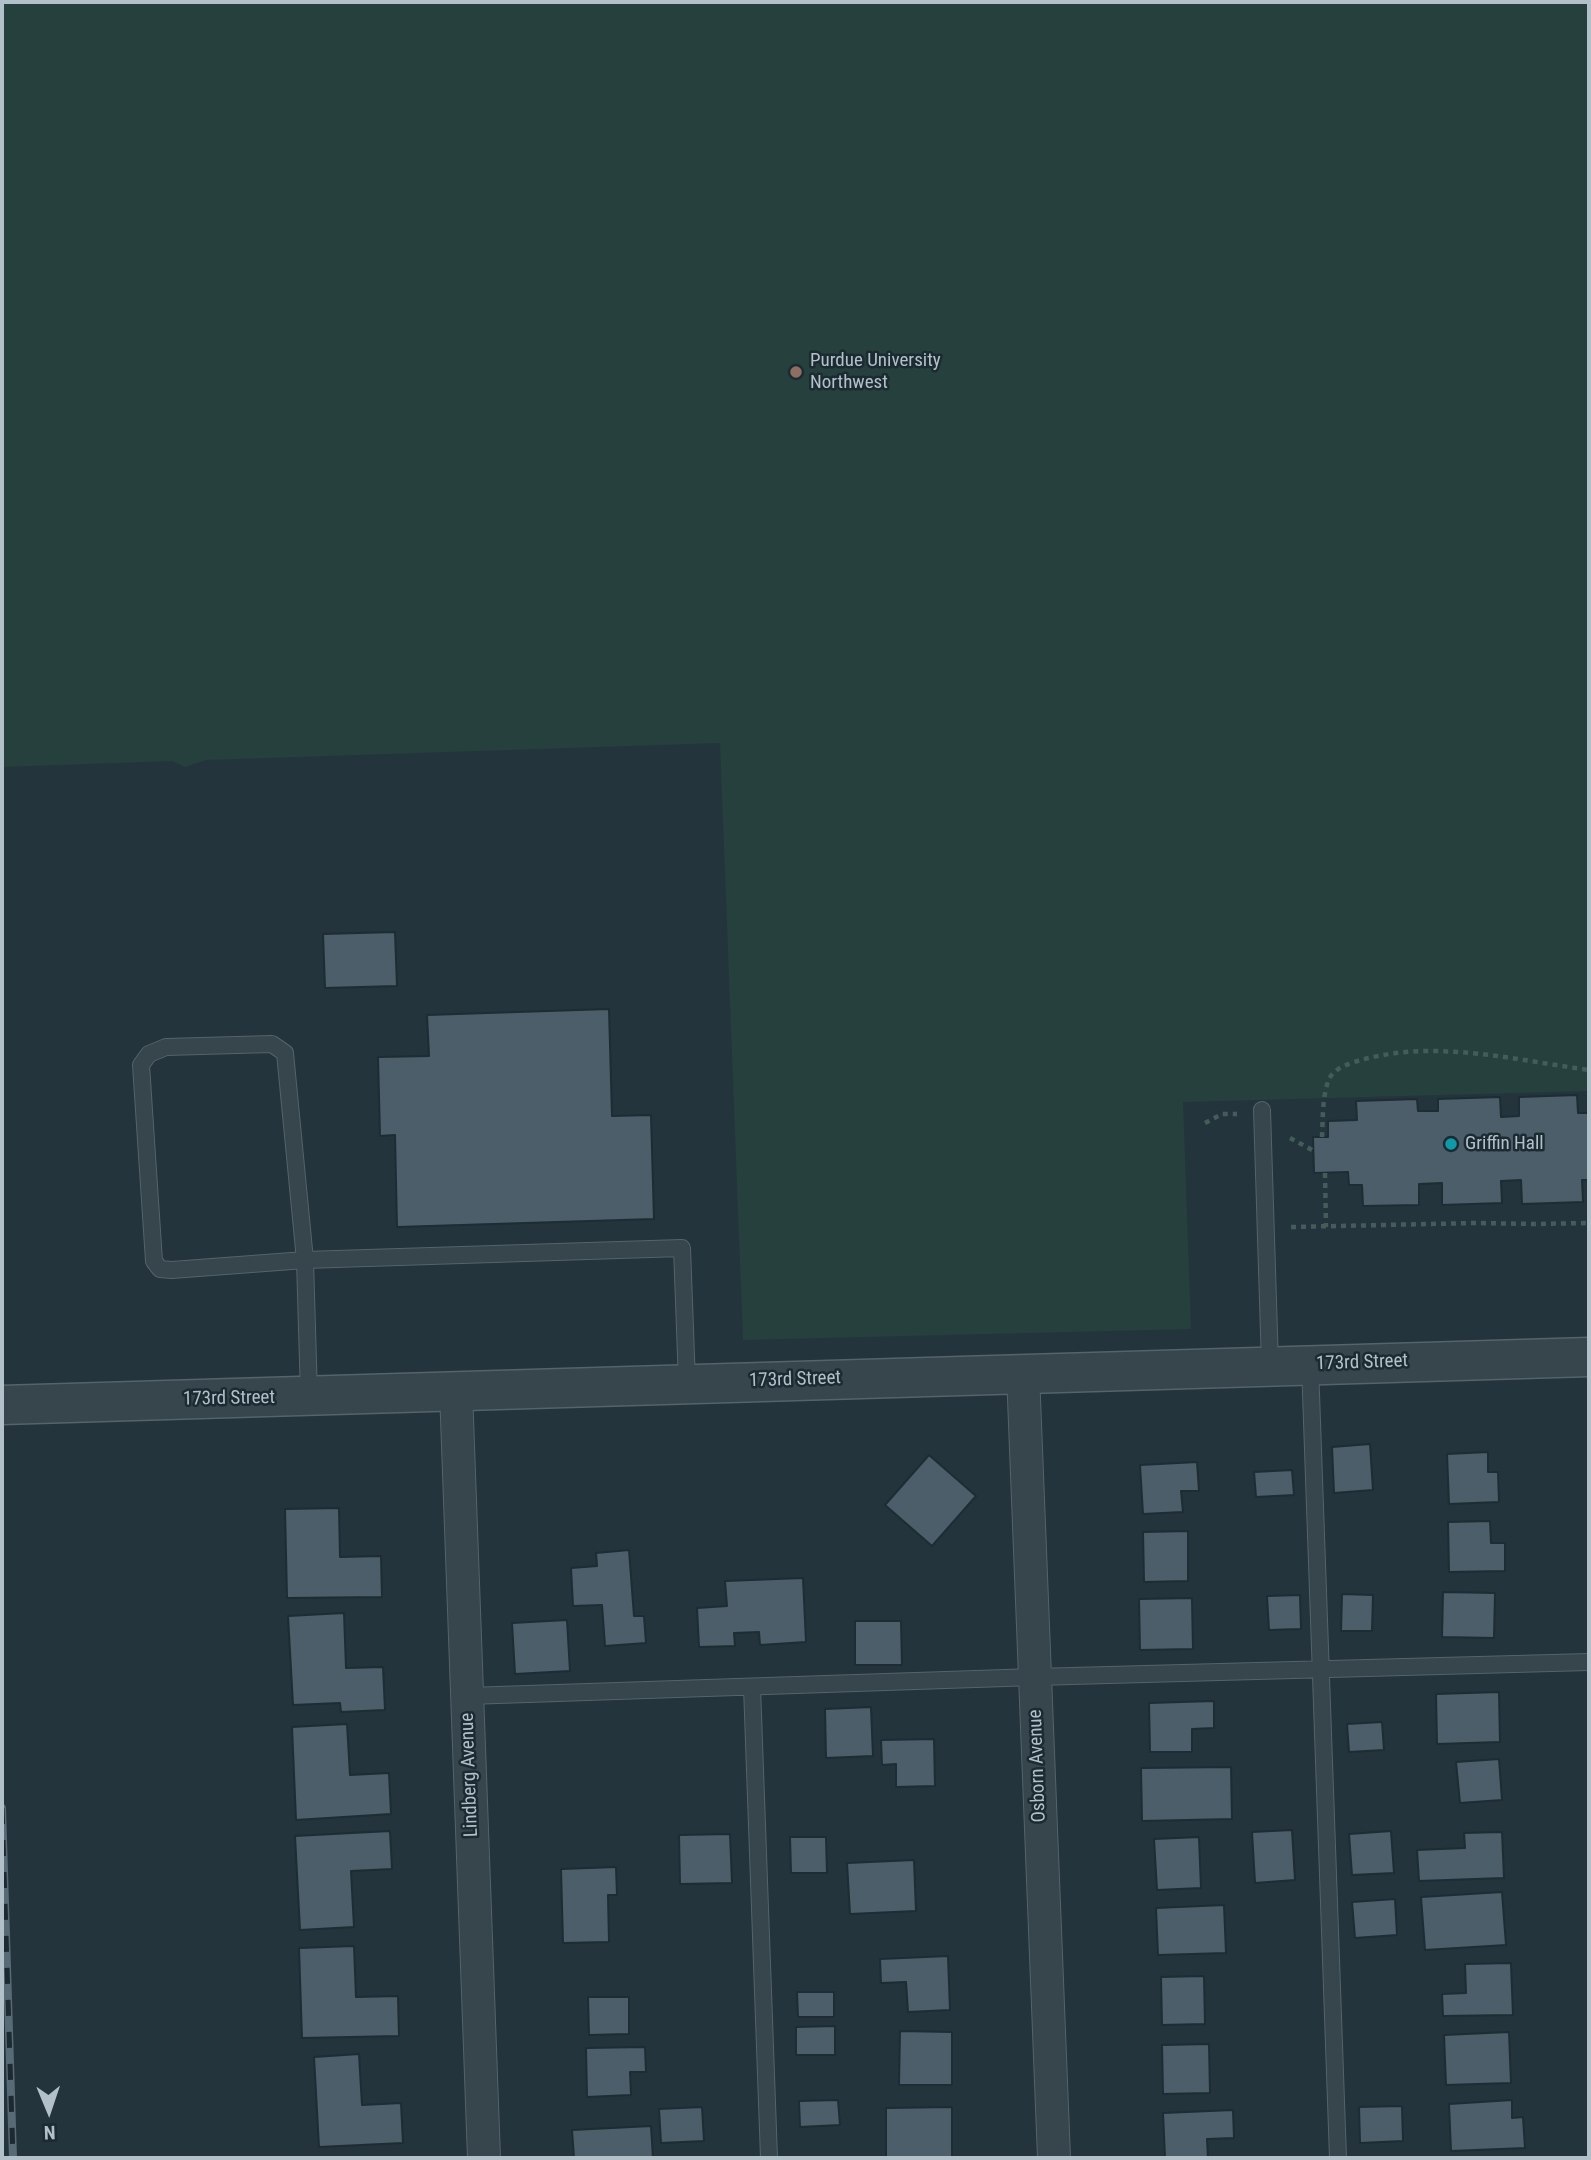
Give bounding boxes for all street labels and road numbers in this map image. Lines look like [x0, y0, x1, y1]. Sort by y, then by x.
street label: 173rd Street [1316, 1350, 1408, 1376]
street label: 173rd Street [749, 1367, 841, 1393]
street label: 173rd Street [183, 1387, 275, 1411]
street label: Osborn Avenue [1025, 1709, 1051, 1823]
street label: Lindberg Avenue [456, 1712, 484, 1838]

